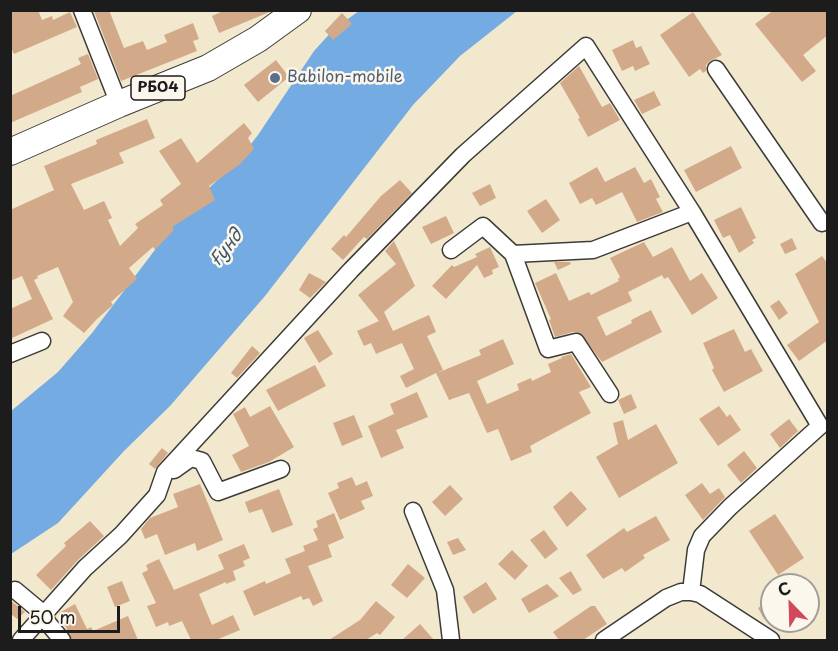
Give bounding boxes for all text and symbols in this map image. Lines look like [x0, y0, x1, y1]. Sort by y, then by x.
place label: Babilon-mobile [287, 68, 403, 88]
marker: Babilon-mobile [268, 71, 282, 85]
road number: РБ04 [131, 76, 185, 100]
water label: Ғунд [206, 226, 248, 270]
north arrow [760, 573, 820, 633]
text: С [774, 575, 794, 602]
scale bar [21, 594, 123, 632]
text: 50 m [29, 603, 76, 630]

